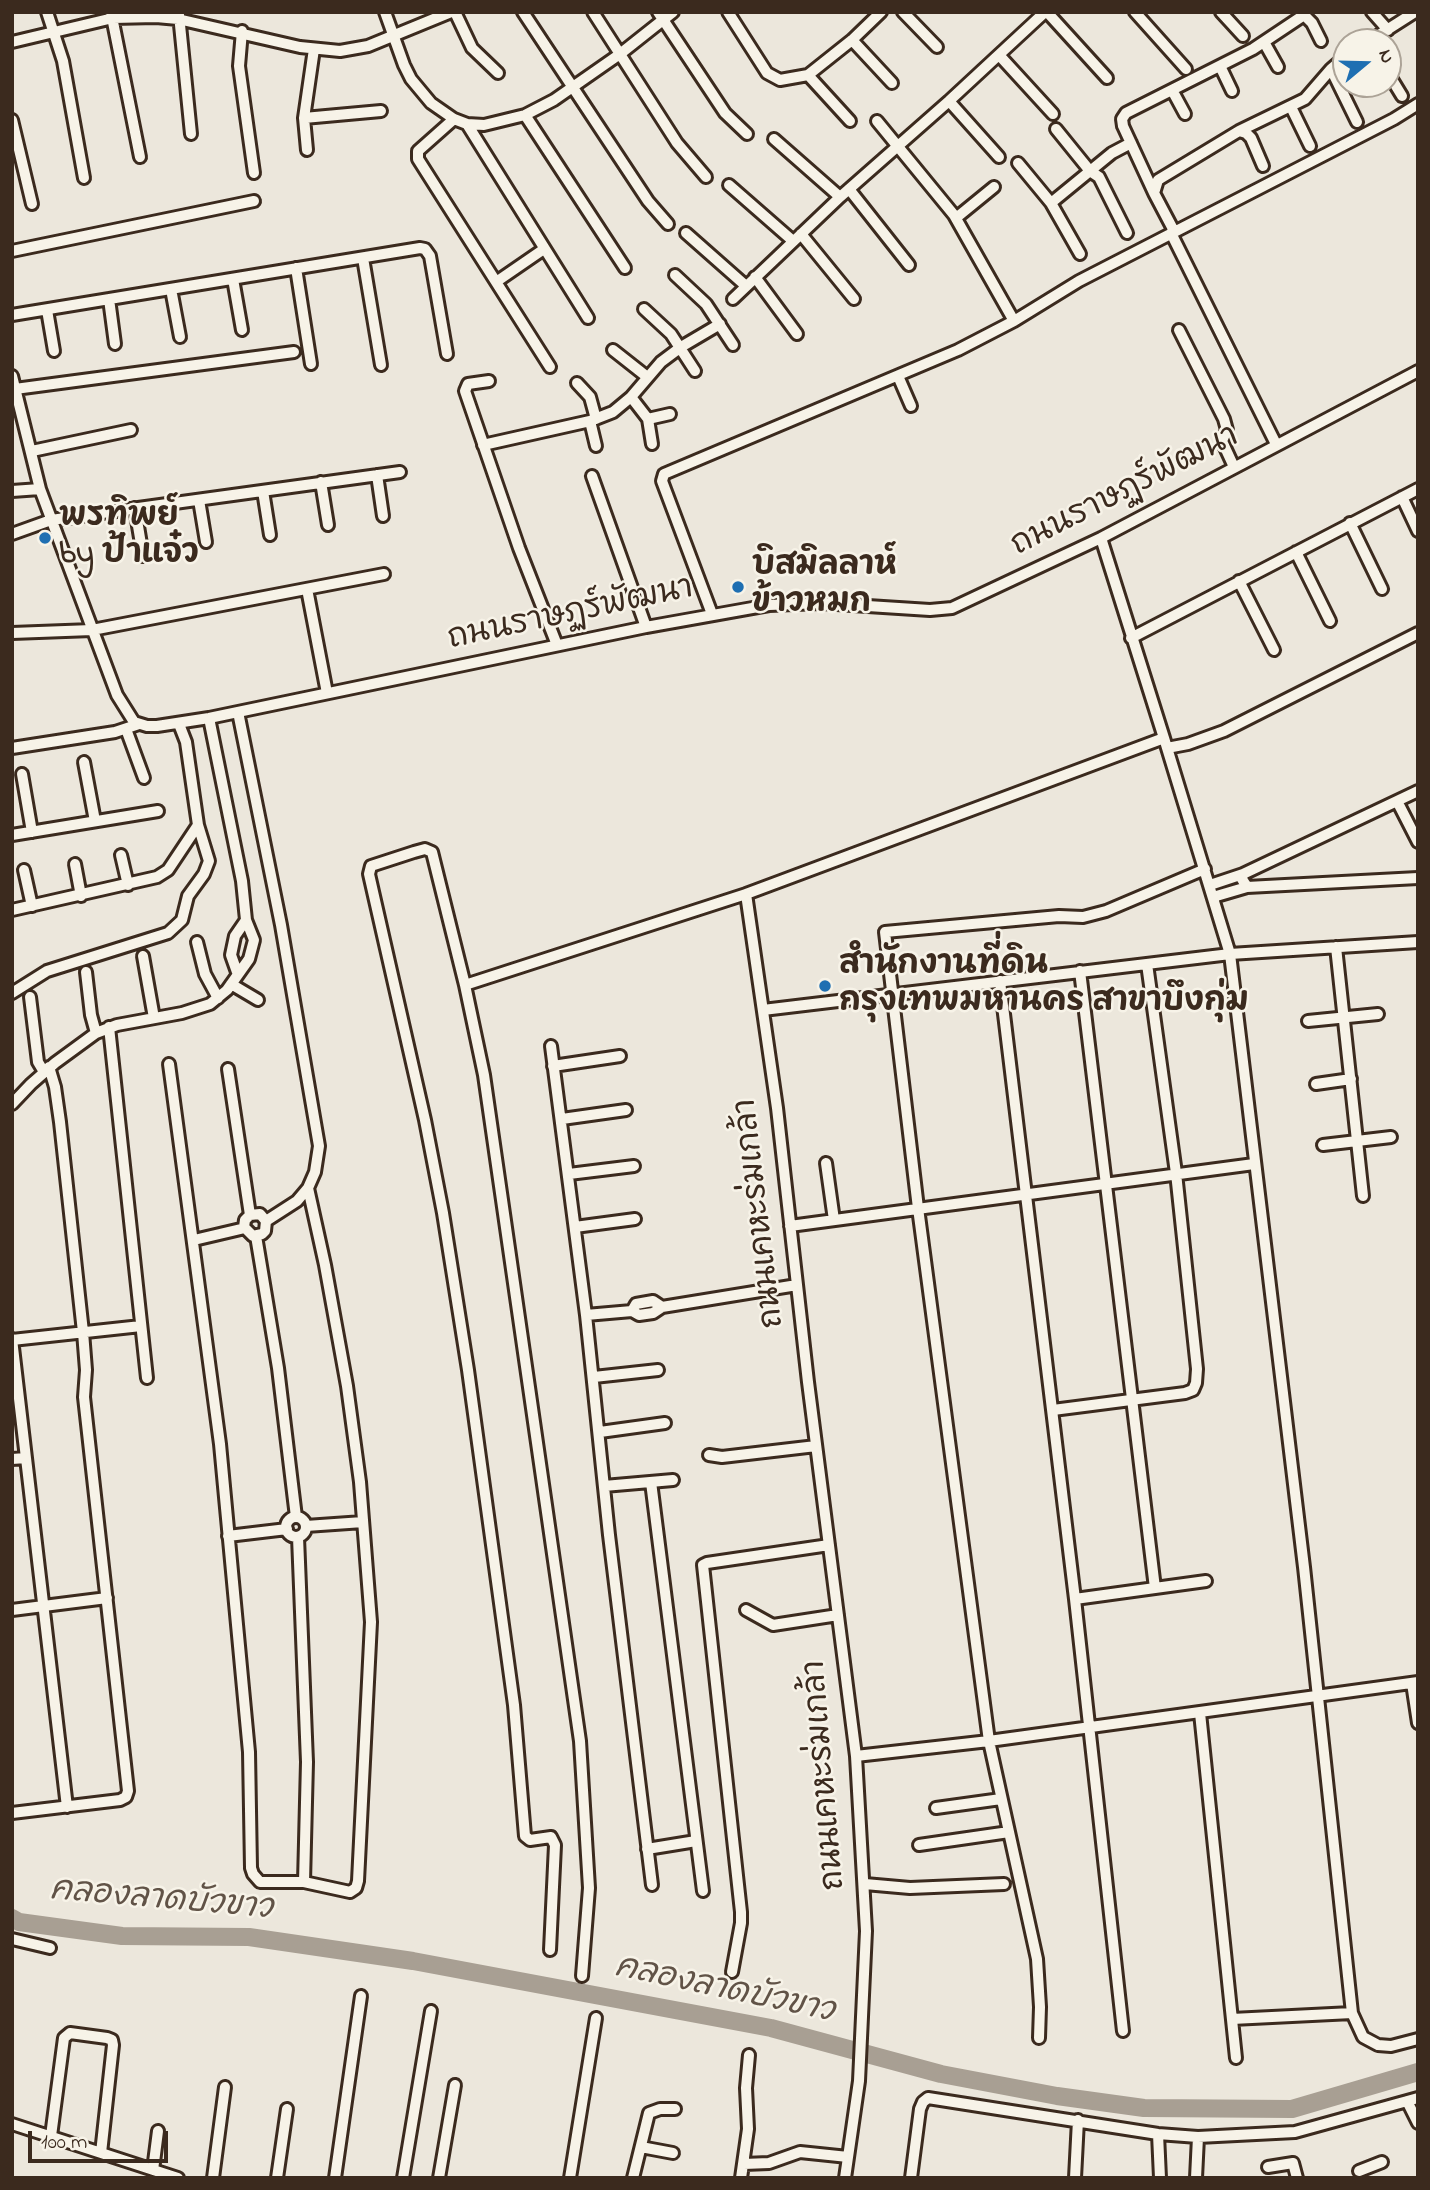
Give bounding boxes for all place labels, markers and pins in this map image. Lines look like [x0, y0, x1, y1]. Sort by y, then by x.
place label: พรทิพย์ by ป้าแจ๋ว [59, 501, 199, 576]
marker: พรทิพย์ by ป้าแจ๋ว [37, 530, 53, 546]
place label: บิสมิลลาห์ ข้าวหมก [752, 550, 897, 625]
marker: บิสมิลลาห์ ข้าวหมก [730, 579, 746, 595]
place label: สำนักงานที่ดิน กรุงเทพมหานคร สาขาบึงกุ่ม [839, 949, 1249, 1024]
marker: สำนักงานที่ดิน กรุงเทพมหานคร สาขาบึงกุ่ม [817, 978, 833, 994]

